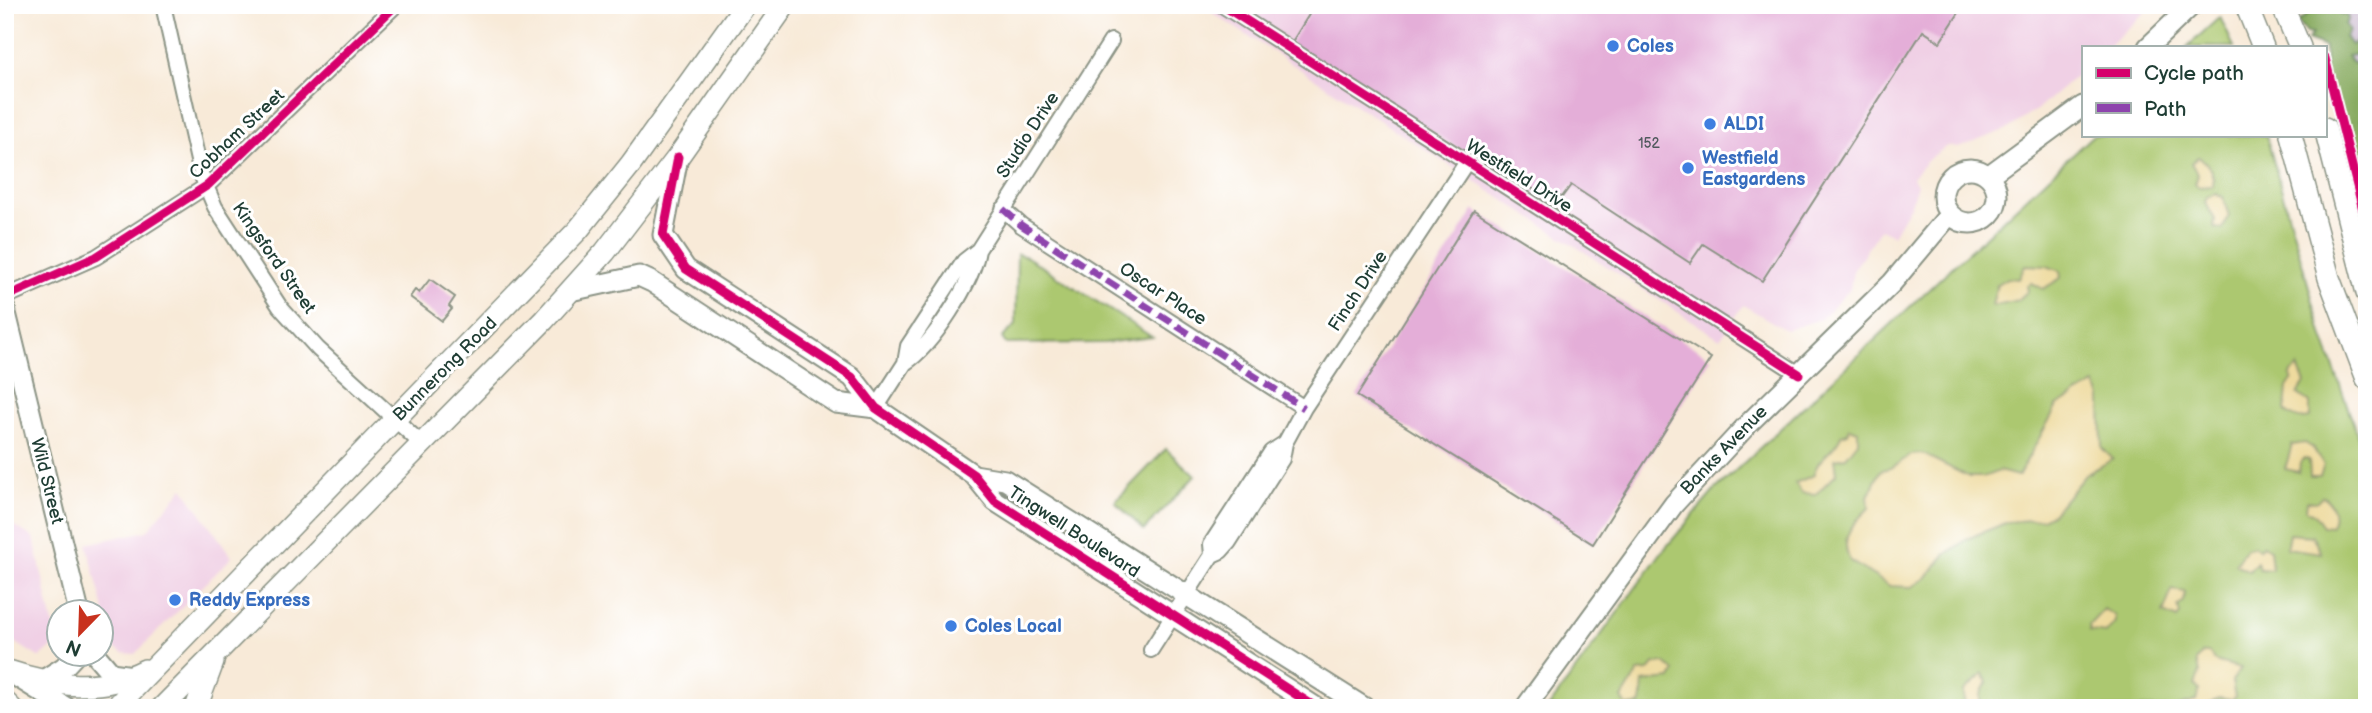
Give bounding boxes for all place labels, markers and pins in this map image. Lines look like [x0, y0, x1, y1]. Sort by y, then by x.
place label: Coles [1627, 36, 1674, 57]
marker: Coles [1605, 38, 1621, 54]
place label: ALDI [1723, 114, 1764, 135]
marker: ALDI [1702, 116, 1718, 132]
place label: Westfield Eastgardens [1702, 148, 1805, 190]
marker: Westfield Eastgardens [1680, 160, 1696, 176]
place label: Reddy Express [189, 590, 310, 611]
marker: Reddy Express [167, 592, 183, 608]
place label: Coles Local [965, 616, 1062, 637]
marker: Coles Local [943, 618, 959, 634]

